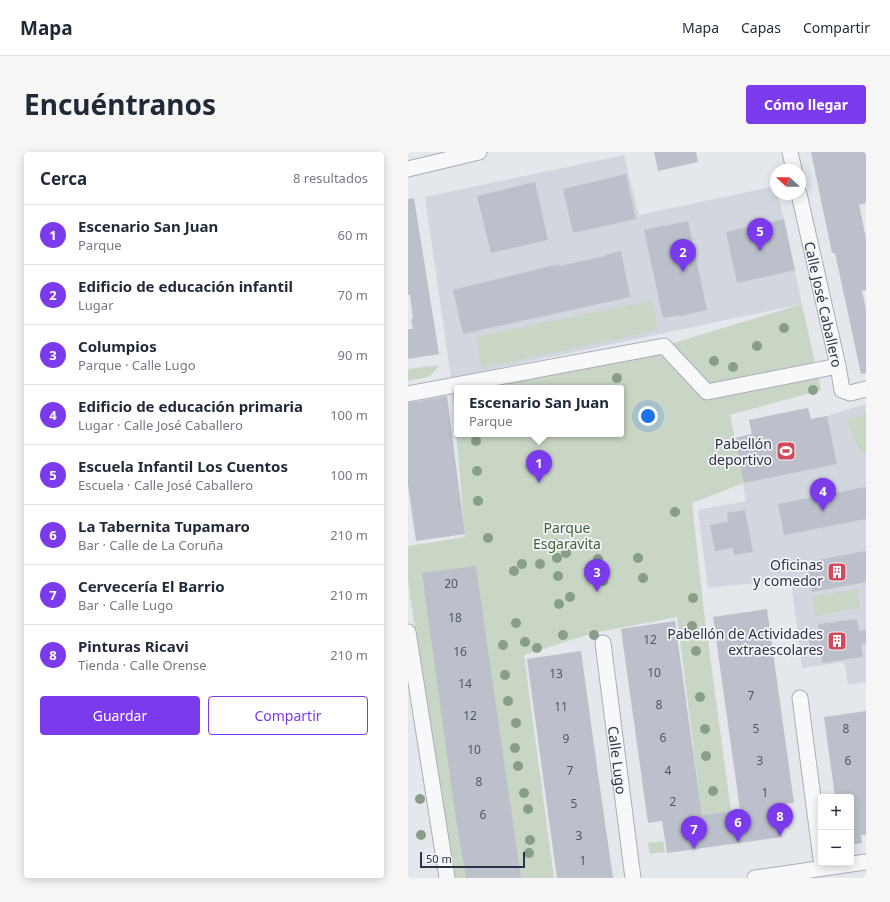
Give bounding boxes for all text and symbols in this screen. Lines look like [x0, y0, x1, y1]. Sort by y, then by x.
text: Mapa [20, 15, 73, 41]
text: Mapa [682, 18, 719, 37]
text: Capas [741, 18, 781, 37]
text: Compartir [803, 18, 870, 37]
text: Encuéntranos [24, 85, 216, 123]
button: Cómo llegar [746, 85, 866, 124]
north arrow [770, 164, 806, 200]
text: Cerca [40, 167, 87, 190]
text: 8 resultados [293, 169, 368, 187]
text: Escenario San Juan [78, 216, 218, 236]
pin: 5 [747, 218, 773, 251]
text: 1 [49, 226, 57, 244]
text: 60 m [338, 226, 368, 244]
text: Parque [78, 236, 122, 254]
pin: 2 [670, 239, 696, 272]
street label: Calle José Caballero [801, 239, 847, 369]
text: Edificio de educación infantil [78, 276, 293, 296]
text: 2 [49, 286, 57, 304]
text: 70 m [338, 286, 368, 304]
text: Lugar [78, 296, 114, 314]
text: Columpios [78, 336, 157, 356]
text: 3 [49, 346, 57, 364]
text: 90 m [338, 346, 368, 364]
text: Parque · Calle Lugo [78, 356, 196, 374]
popup [454, 385, 624, 437]
text: Escenario San Juan [469, 392, 609, 412]
text: Edificio de educación primaria [78, 396, 303, 416]
text: 4 [49, 406, 57, 424]
text: 100 m [330, 406, 368, 424]
your location [638, 406, 658, 426]
text: Parque [469, 412, 513, 430]
text: Lugar · Calle José Caballero [78, 416, 243, 434]
place label: Pabellón deportivo [708, 434, 772, 469]
sports icon: Pabellón deportivo [775, 440, 797, 462]
pin: 1 [526, 450, 552, 483]
text: Escuela Infantil Los Cuentos [78, 456, 288, 476]
text: 5 [49, 466, 57, 484]
text: 100 m [330, 466, 368, 484]
text: Escuela · Calle José Caballero [78, 476, 253, 494]
pin: 4 [810, 478, 836, 511]
text: La Tabernita Tupamaro [78, 516, 250, 536]
park label: Parque Esgaravita [533, 518, 601, 553]
text: 6 [49, 526, 57, 544]
text: 210 m [330, 526, 368, 544]
text: Bar · Calle de La Coruña [78, 536, 223, 554]
place label: Oficinas y comedor [753, 555, 823, 590]
pin: 3 [584, 559, 610, 592]
building icon: Oficinas y comedor [826, 561, 848, 583]
house number: 20 [444, 575, 458, 592]
text: Cervecería El Barrio [78, 576, 225, 596]
text: 7 [49, 586, 57, 604]
text: 210 m [330, 586, 368, 604]
text: Bar · Calle Lugo [78, 596, 173, 614]
house number: 18 [448, 609, 462, 626]
place label: Pabellón de Actividades extraescolares [667, 624, 823, 659]
building icon: Pabellón de Actividades extraescolares [826, 630, 848, 652]
house number: 12 [643, 631, 657, 648]
text: Pinturas Ricavi [78, 636, 189, 656]
house number: 16 [453, 643, 467, 660]
text: 8 [49, 646, 57, 664]
text: 210 m [330, 646, 368, 664]
text: Tienda · Calle Orense [78, 656, 207, 674]
house number: 10 [647, 664, 661, 681]
house number: 13 [549, 665, 563, 682]
house number: 14 [458, 675, 472, 692]
house number: 7 [748, 687, 755, 704]
button: Guardar [40, 696, 200, 735]
button: Compartir [208, 696, 368, 735]
house number: 8 [656, 696, 663, 713]
house number: 11 [554, 698, 568, 715]
house number: 12 [463, 707, 477, 724]
house number: 5 [753, 720, 760, 737]
house number: 8 [843, 720, 850, 737]
street label: Calle Lugo [604, 725, 632, 795]
house number: 6 [660, 729, 667, 746]
house number: 9 [563, 730, 570, 747]
house number: 10 [467, 741, 481, 758]
house number: 3 [757, 752, 764, 769]
house number: 6 [845, 752, 852, 769]
house number: 7 [567, 762, 574, 779]
house number: 4 [665, 762, 672, 779]
house number: 8 [476, 773, 483, 790]
house number: 1 [762, 784, 768, 801]
house number: 2 [670, 793, 677, 810]
map controls [818, 794, 854, 866]
button: + [818, 794, 854, 830]
house number: 5 [571, 795, 578, 812]
pin: 8 [767, 803, 793, 836]
house number: 6 [480, 806, 487, 823]
pin: 6 [725, 809, 751, 842]
pin: 7 [681, 816, 707, 849]
house number: 3 [576, 827, 583, 844]
button: − [818, 830, 854, 866]
scale bar [420, 850, 525, 869]
text: 50 m [426, 851, 452, 866]
house number: 1 [580, 852, 586, 869]

